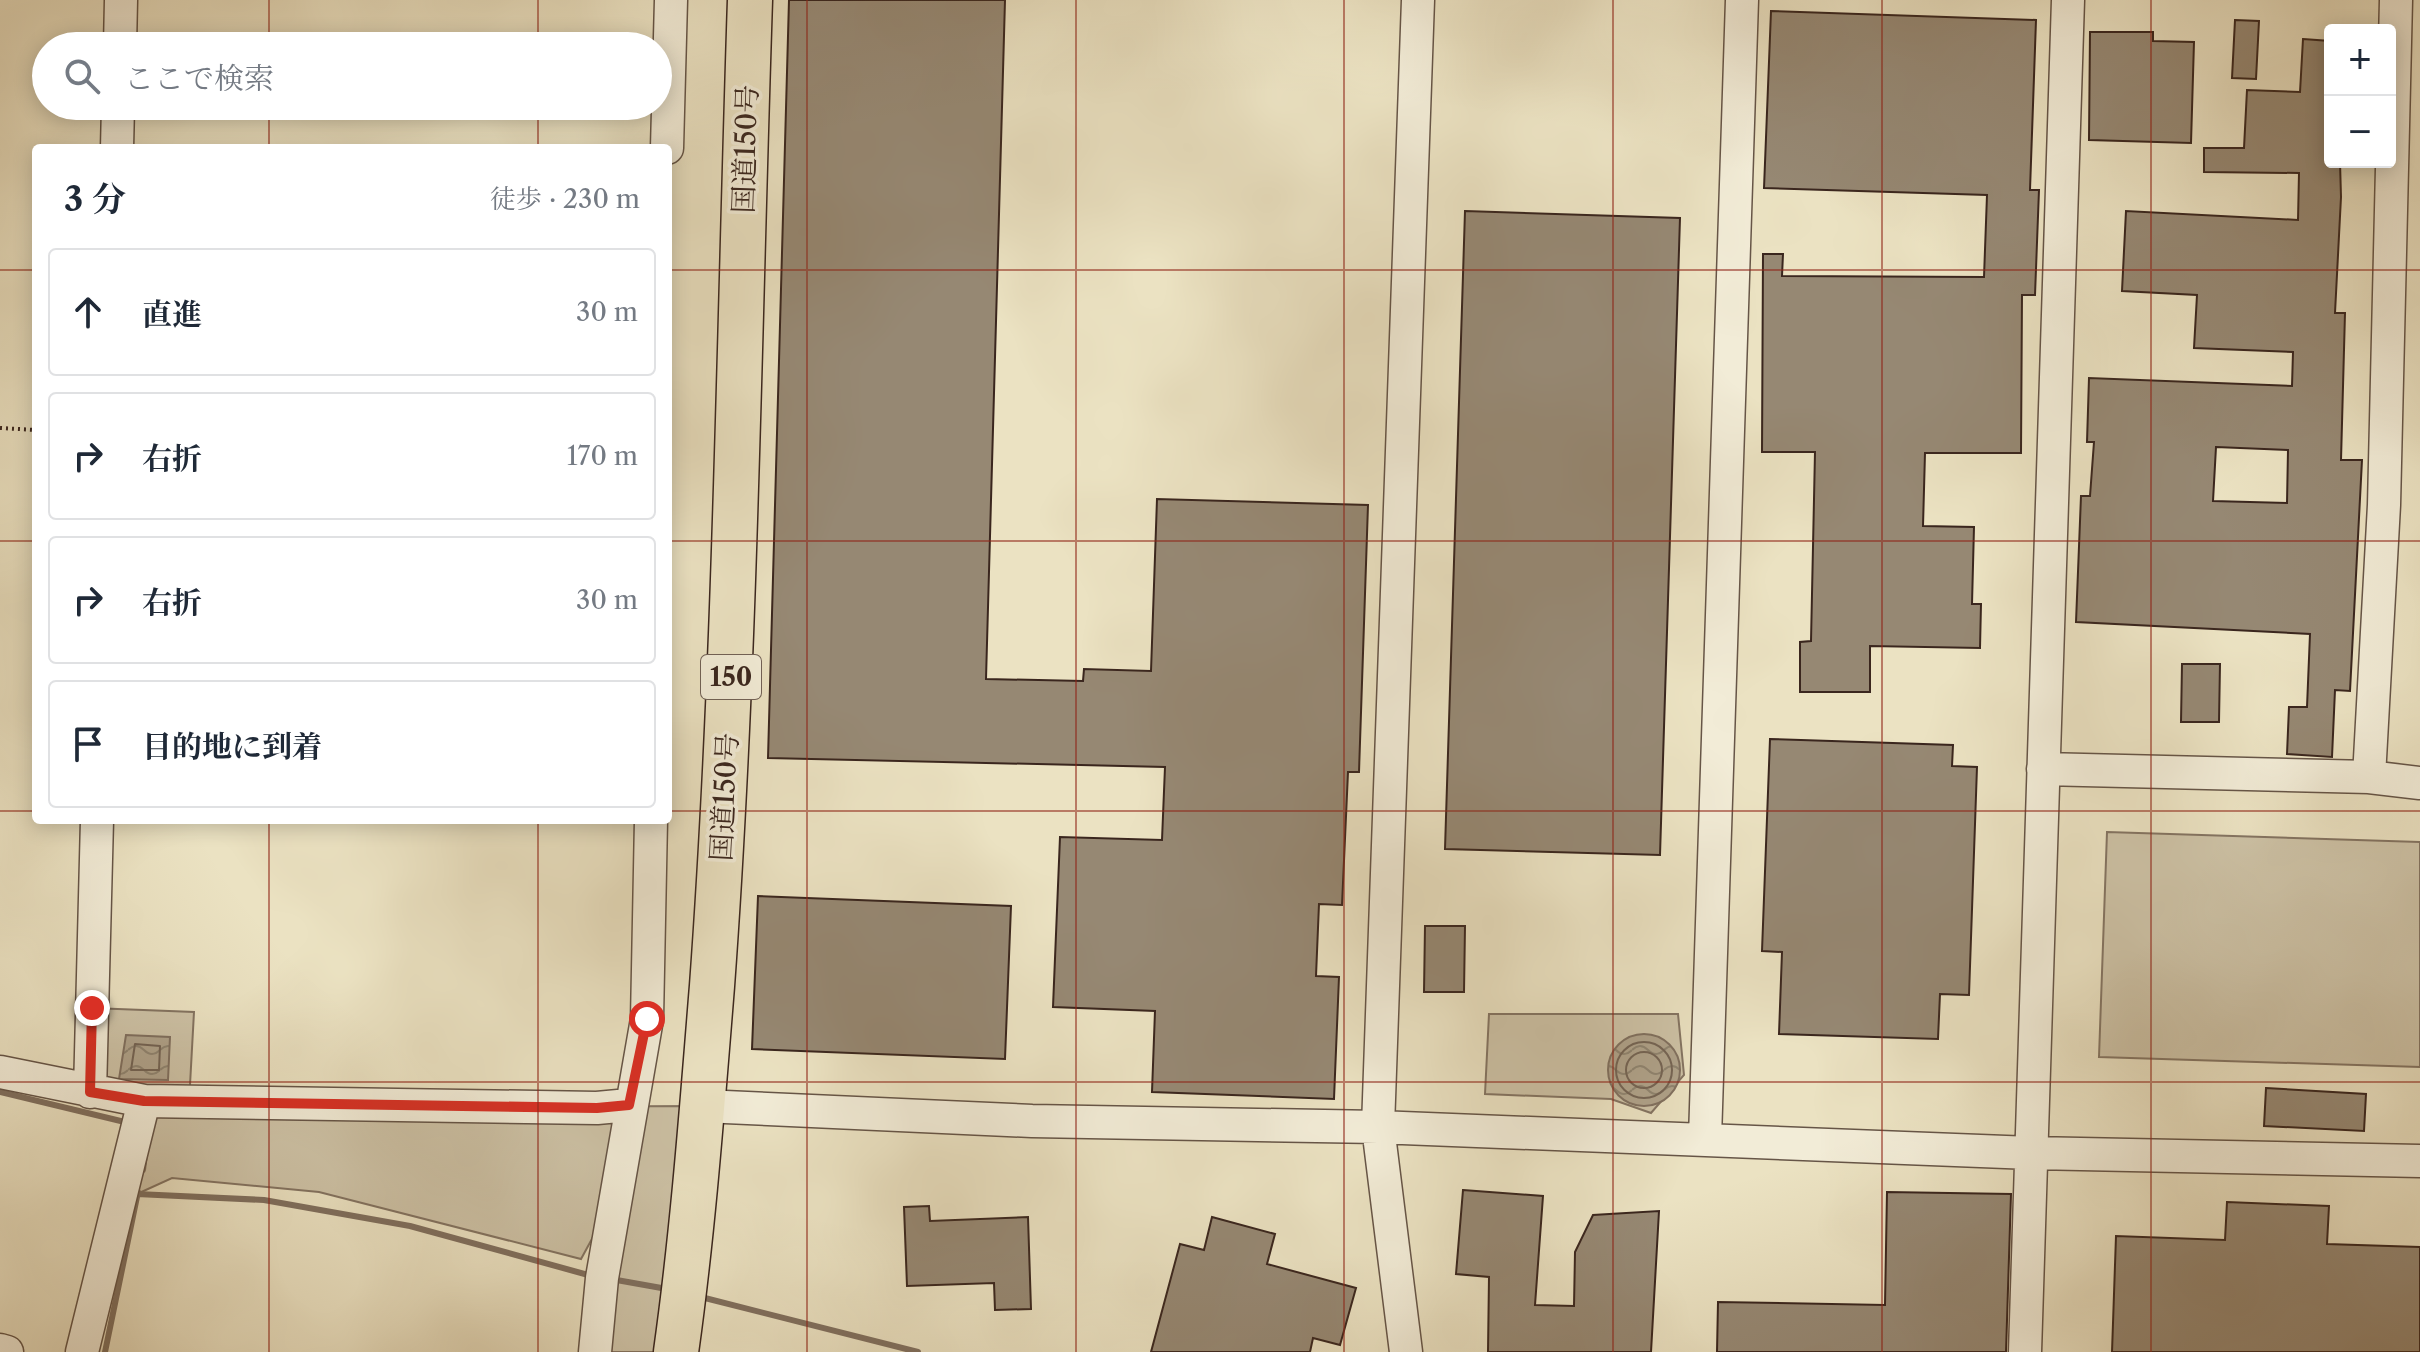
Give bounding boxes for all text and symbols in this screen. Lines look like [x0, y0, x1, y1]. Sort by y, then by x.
map controls [2324, 24, 2396, 168]
button: + [2324, 24, 2396, 96]
search box [32, 32, 672, 120]
icon: search [60, 54, 104, 98]
text: ここで検索 [124, 60, 274, 97]
street label: 国道150号 [726, 84, 764, 214]
button: − [2324, 96, 2396, 168]
text: 3 分 [64, 178, 126, 220]
text: 徒歩 · 230 m [490, 183, 640, 215]
icon: ahead [66, 290, 110, 334]
text: 直進 [142, 296, 202, 333]
text: 30 m [576, 296, 638, 328]
icon: right [66, 434, 110, 478]
text: 右折 [142, 440, 202, 477]
text: 170 m [567, 440, 638, 472]
icon: right [66, 578, 110, 622]
text: 右折 [142, 584, 202, 621]
text: 30 m [576, 584, 638, 616]
road number: 150 [701, 655, 761, 699]
icon: arrive [66, 722, 110, 766]
text: 目的地に到着 [142, 728, 322, 765]
street label: 国道150号 [704, 732, 744, 862]
route end [74, 990, 110, 1026]
route start [629, 1001, 665, 1037]

